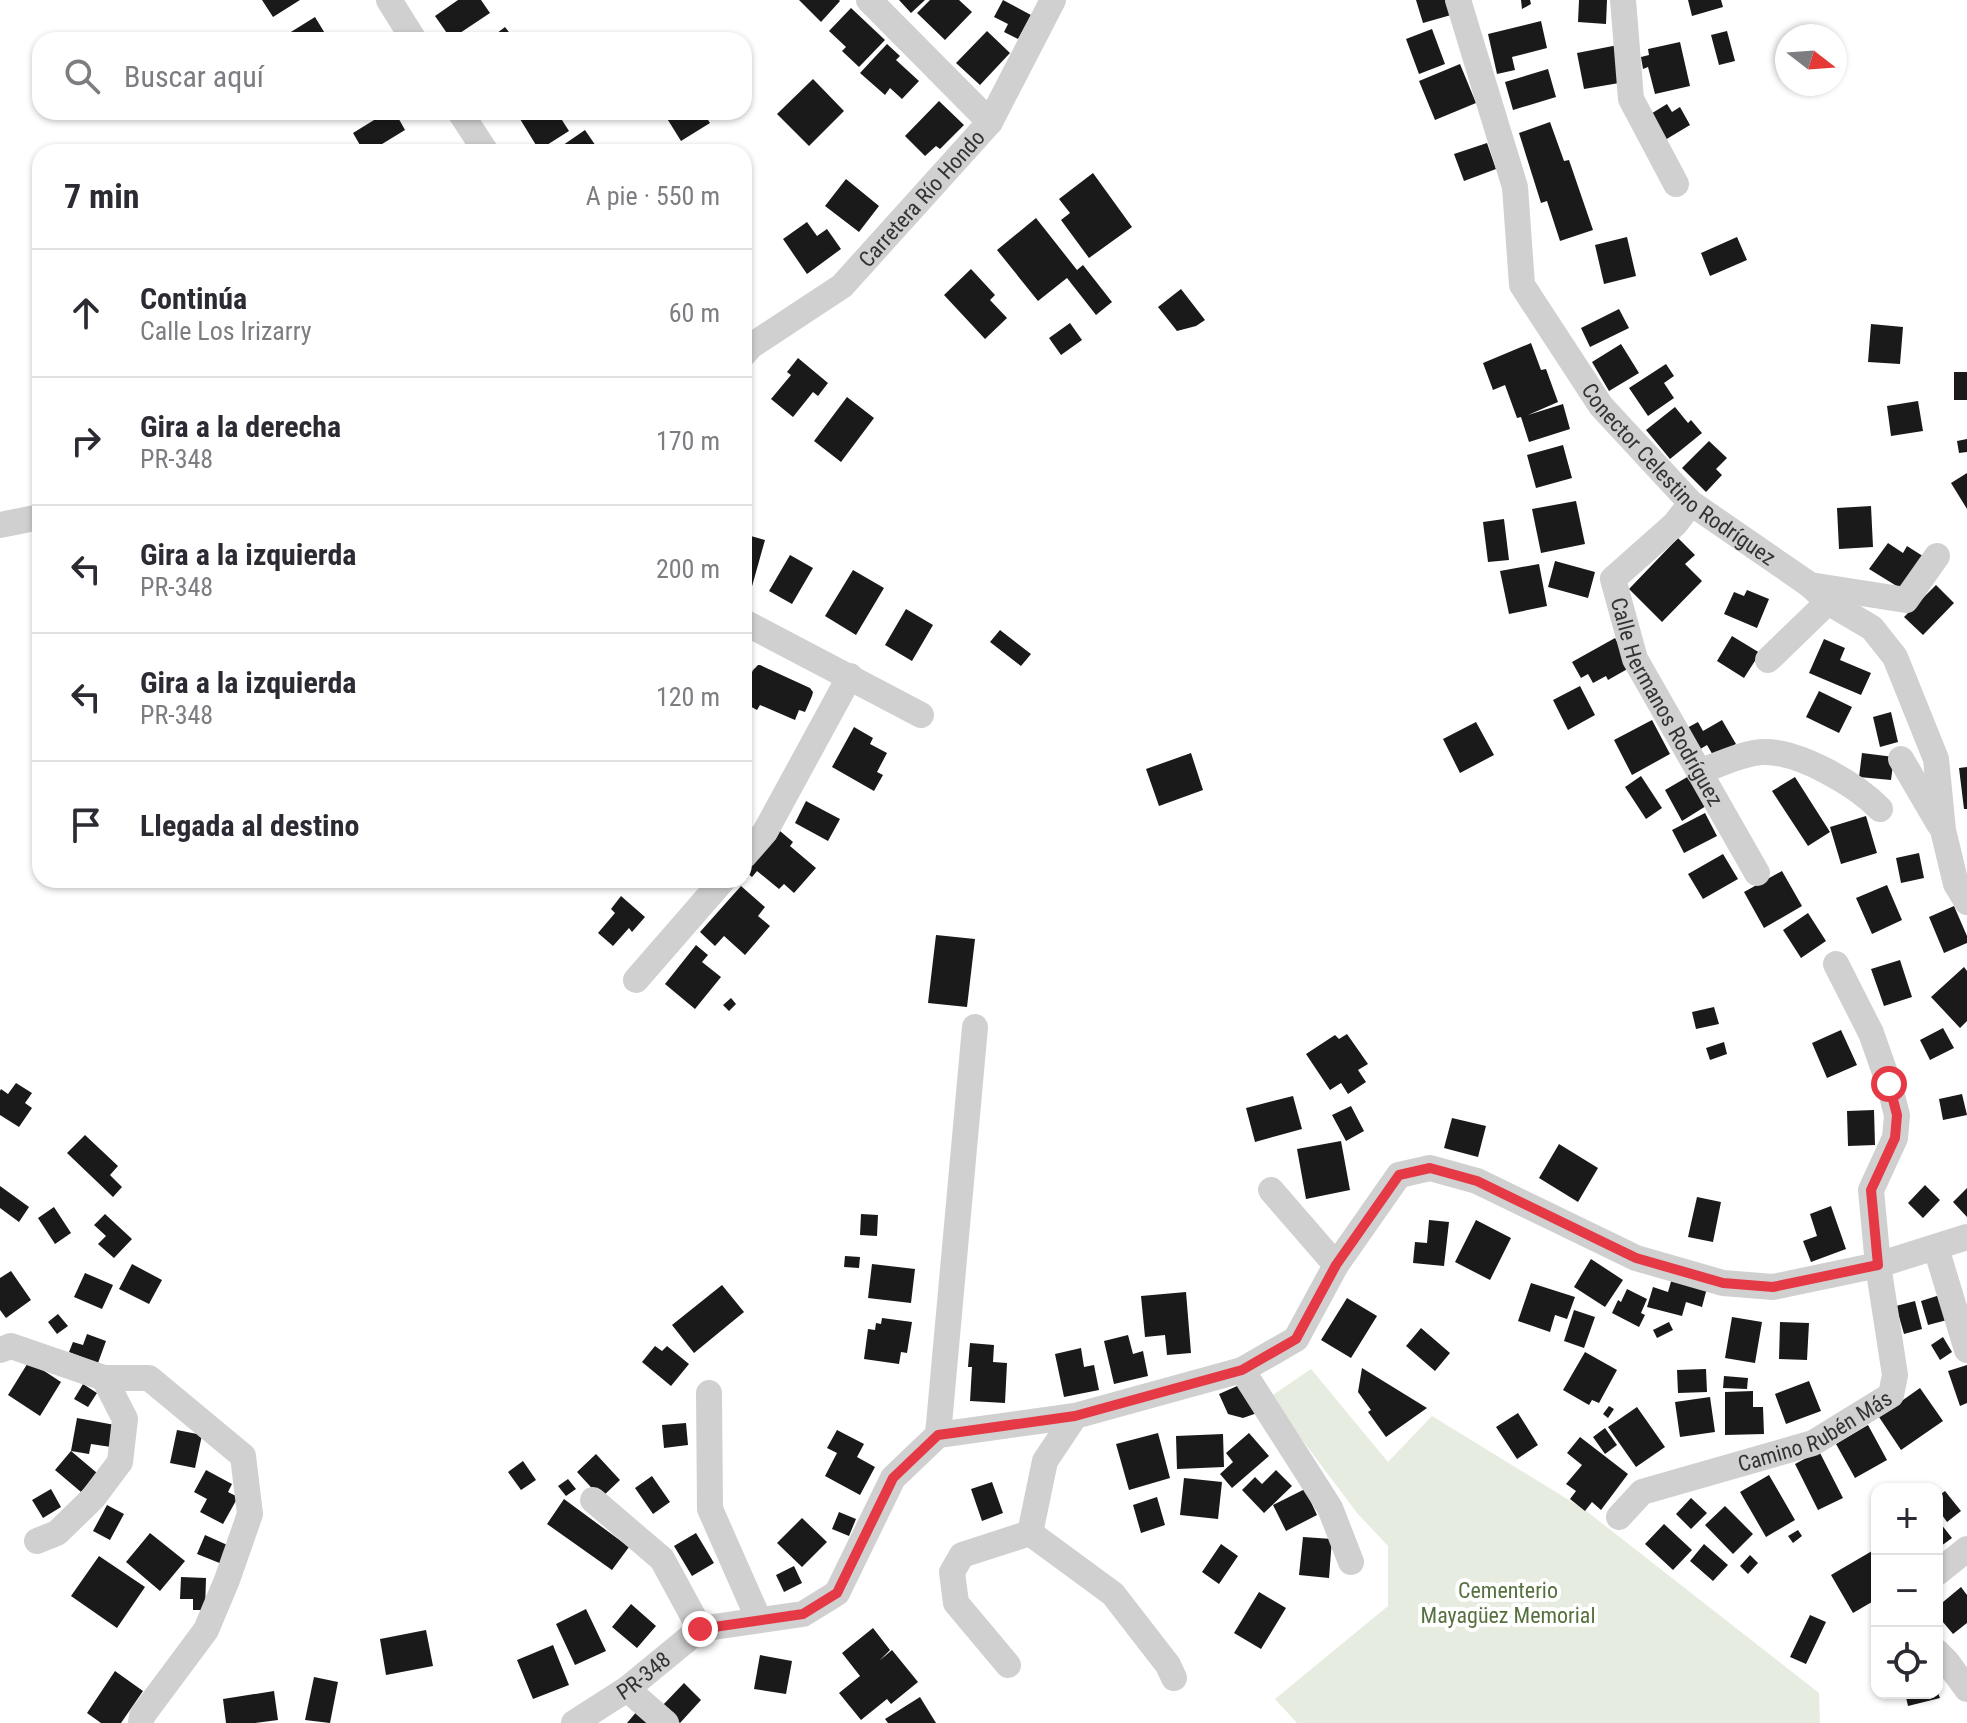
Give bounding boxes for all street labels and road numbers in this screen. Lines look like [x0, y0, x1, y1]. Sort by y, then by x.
street label: Carretera Río Hondo [854, 125, 990, 272]
street label: Conector Celestino Rodríguez [1576, 379, 1780, 571]
street label: Calle Hermanos Rodríguez [1606, 595, 1728, 810]
street label: Camino Rubén Más [1735, 1386, 1897, 1477]
street label: PR-348 [612, 1647, 675, 1705]

